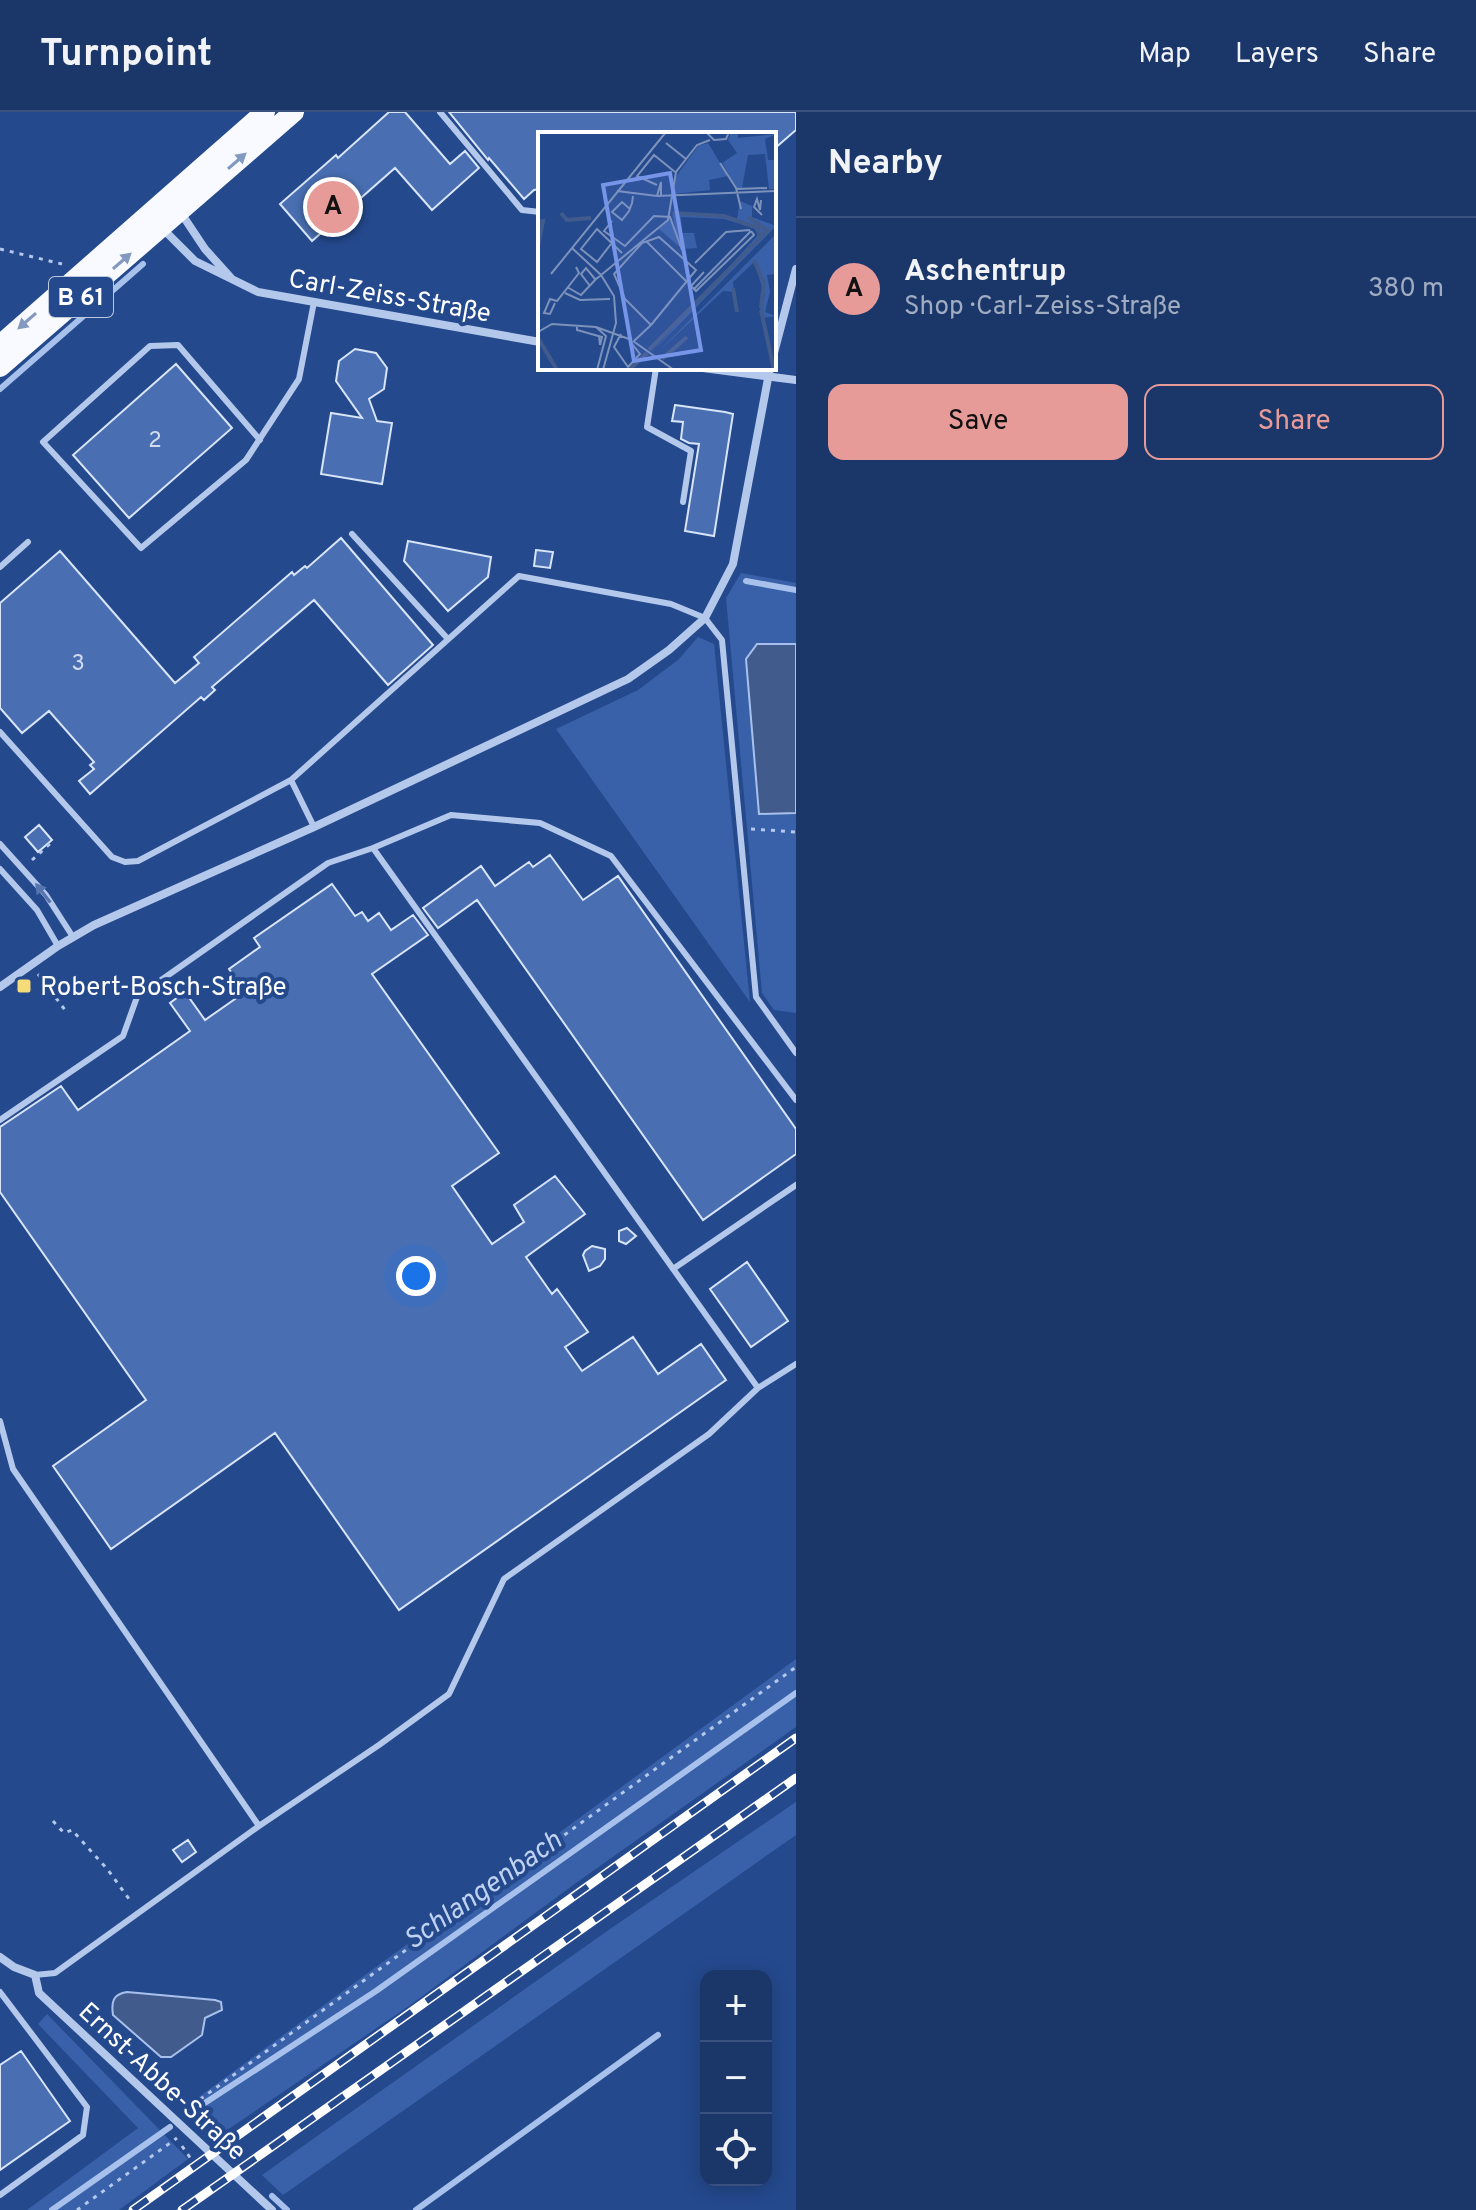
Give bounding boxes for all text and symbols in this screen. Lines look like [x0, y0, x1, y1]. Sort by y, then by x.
text: Turnpoint [40, 31, 212, 80]
text: Map [1138, 37, 1191, 73]
text: Layers [1235, 37, 1319, 73]
text: Share [1363, 37, 1436, 73]
inset map [538, 132, 776, 370]
text: Nearby [828, 143, 943, 186]
one-way arrow [226, 153, 246, 170]
pin: A [307, 177, 359, 237]
one-way arrow [113, 252, 132, 270]
text: Aschentrup [904, 254, 1066, 291]
street label: Carl-Zeiss-Straße [286, 263, 493, 332]
text: A [845, 273, 863, 306]
text: 380 m [1368, 273, 1444, 306]
road number: B 61 [49, 277, 113, 317]
text: Shop · Carl-Zeiss-Straße [904, 291, 1181, 324]
one-way arrow [18, 311, 37, 329]
button: Save [828, 384, 1128, 460]
button: Share [1144, 384, 1444, 460]
house number: 2 [148, 428, 162, 455]
house number: 3 [71, 651, 85, 678]
one-way arrow [35, 883, 51, 903]
place label: Robert-Bosch-Straße [40, 972, 287, 1005]
marker: Robert-Bosch-Straße [15, 977, 33, 995]
your location [396, 1256, 436, 1296]
water label: Schlangenbach [398, 1824, 570, 1959]
map controls [700, 1970, 772, 2186]
button: + [700, 1970, 772, 2042]
street label: Ernst-Abbe-Straße [70, 1996, 252, 2169]
button: − [700, 2042, 772, 2114]
button: locate [700, 2114, 772, 2186]

